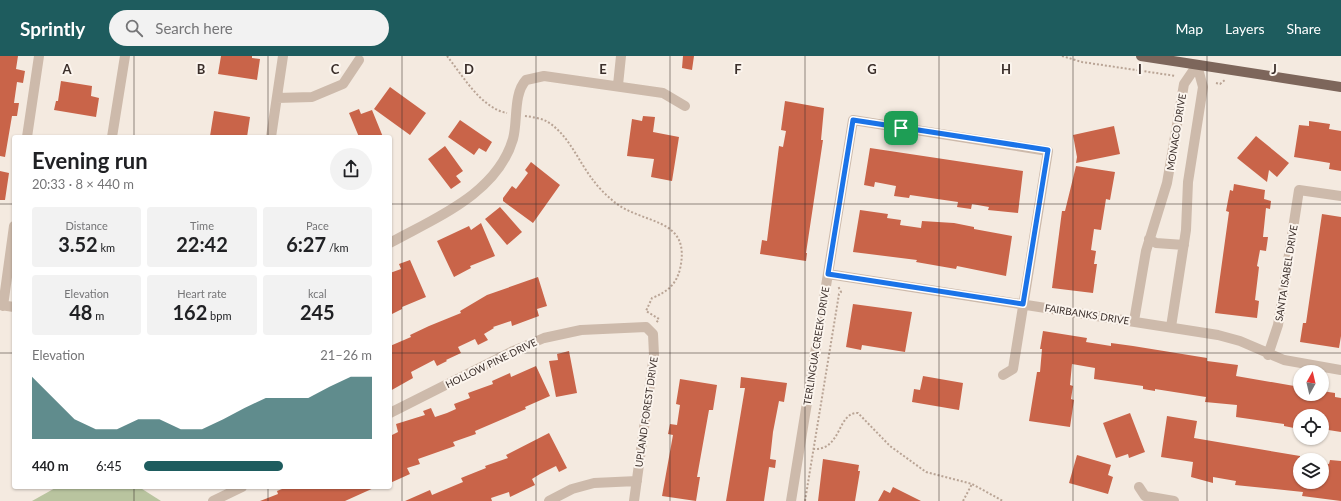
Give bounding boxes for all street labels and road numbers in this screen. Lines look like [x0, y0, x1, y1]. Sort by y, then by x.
street label: MONACO DRIVE [1164, 92, 1188, 171]
street label: SANTA ISABEL DRIVE [1272, 224, 1300, 322]
street label: TERLINGUA CREEK DRIVE [801, 286, 831, 406]
street label: FAIRBANKS DRIVE [1044, 301, 1130, 327]
street label: HOLLOW PINE DRIVE [443, 336, 539, 390]
street label: UPLAND FOREST DRIVE [632, 356, 660, 468]

